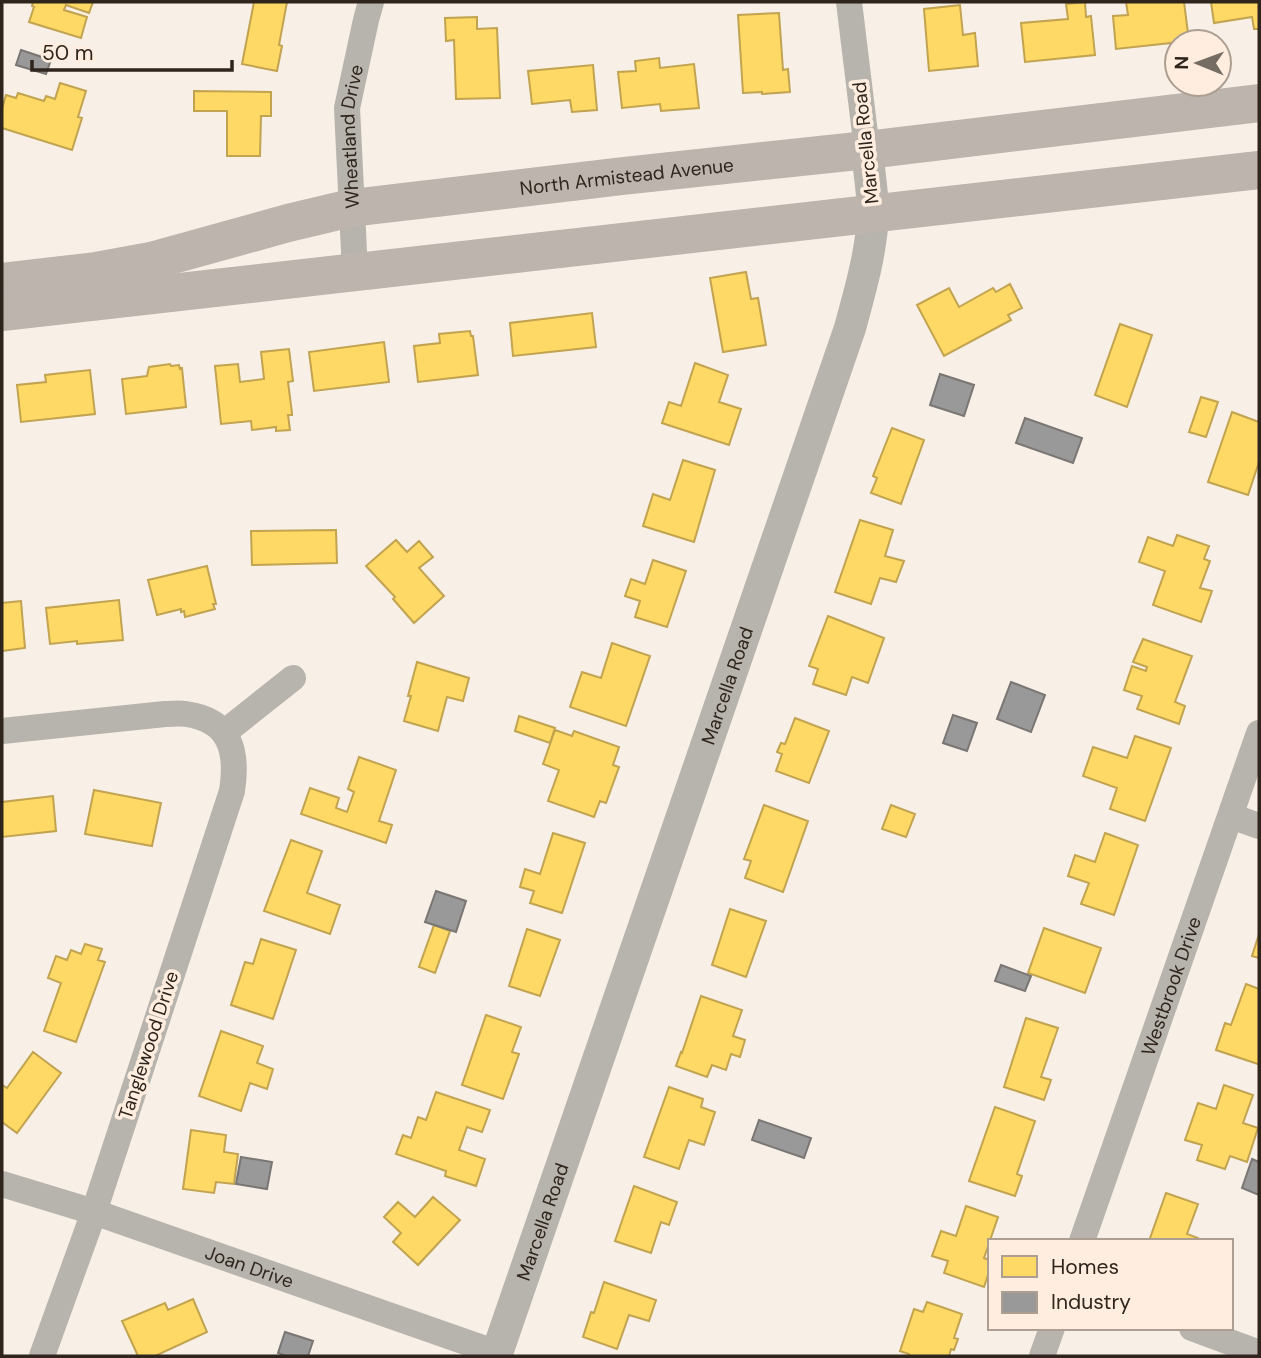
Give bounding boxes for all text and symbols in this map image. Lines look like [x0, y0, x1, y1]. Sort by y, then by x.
scale bar [32, 28, 231, 72]
north arrow [1163, 28, 1233, 98]
text: 50 m [42, 39, 93, 67]
text: N [1169, 56, 1194, 70]
street label: Wheatland Drive [335, 62, 369, 209]
street label: Marcella Road [847, 81, 884, 205]
street label: North Armistead Avenue [518, 152, 735, 201]
street label: Marcella Road [696, 624, 759, 748]
street label: Westbrook Drive [1136, 913, 1207, 1059]
street label: Tanglewood Drive [113, 968, 184, 1122]
street label: Marcella Road [511, 1160, 575, 1284]
legend [988, 1239, 1233, 1330]
street label: Joan Drive [202, 1240, 297, 1294]
text: Homes [1051, 1253, 1119, 1281]
text: Industry [1051, 1288, 1131, 1316]

